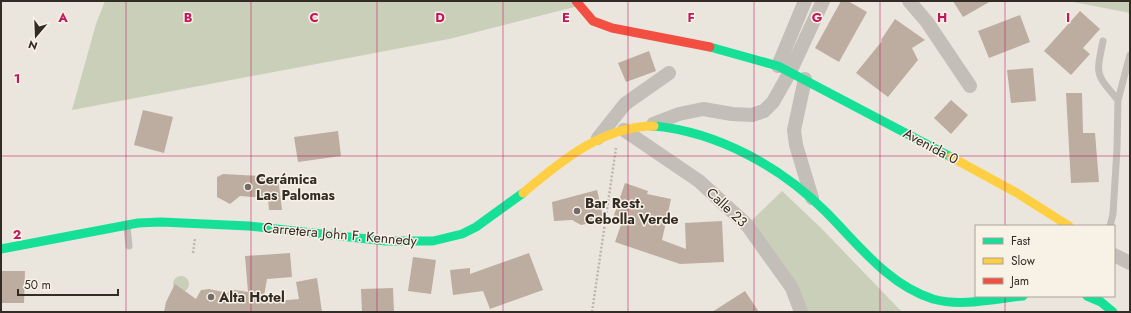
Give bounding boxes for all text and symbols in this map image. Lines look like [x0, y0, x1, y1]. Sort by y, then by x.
text: A [57, 8, 68, 27]
text: B [184, 8, 193, 27]
text: C [309, 8, 319, 27]
text: D [435, 8, 445, 27]
text: E [562, 8, 570, 27]
text: F [687, 8, 695, 27]
text: G [812, 8, 823, 27]
text: H [937, 8, 947, 27]
text: I [1066, 8, 1070, 27]
north arrow [16, 16, 56, 56]
text: N [26, 36, 39, 54]
text: 1 [14, 69, 20, 88]
street label: Avenida 0 [900, 123, 962, 169]
place label: Cerámica Las Palomas [256, 169, 335, 205]
marker: Cerámica Las Palomas [243, 182, 253, 192]
street label: Calle 23 [702, 183, 752, 232]
place label: Bar Rest. Cebolla Verde [585, 193, 679, 229]
marker: Bar Rest. Cebolla Verde [572, 206, 582, 216]
street label: Carretera John F. Kennedy [262, 217, 419, 251]
text: 2 [13, 225, 21, 244]
legend [975, 225, 1115, 297]
text: Fast [1011, 232, 1030, 250]
text: Slow [1011, 252, 1036, 270]
scale bar [18, 271, 118, 297]
text: Jam [1009, 272, 1029, 290]
text: 50 m [24, 276, 51, 294]
place label: Alta Hotel [218, 287, 285, 307]
marker: Alta Hotel [206, 292, 216, 302]

